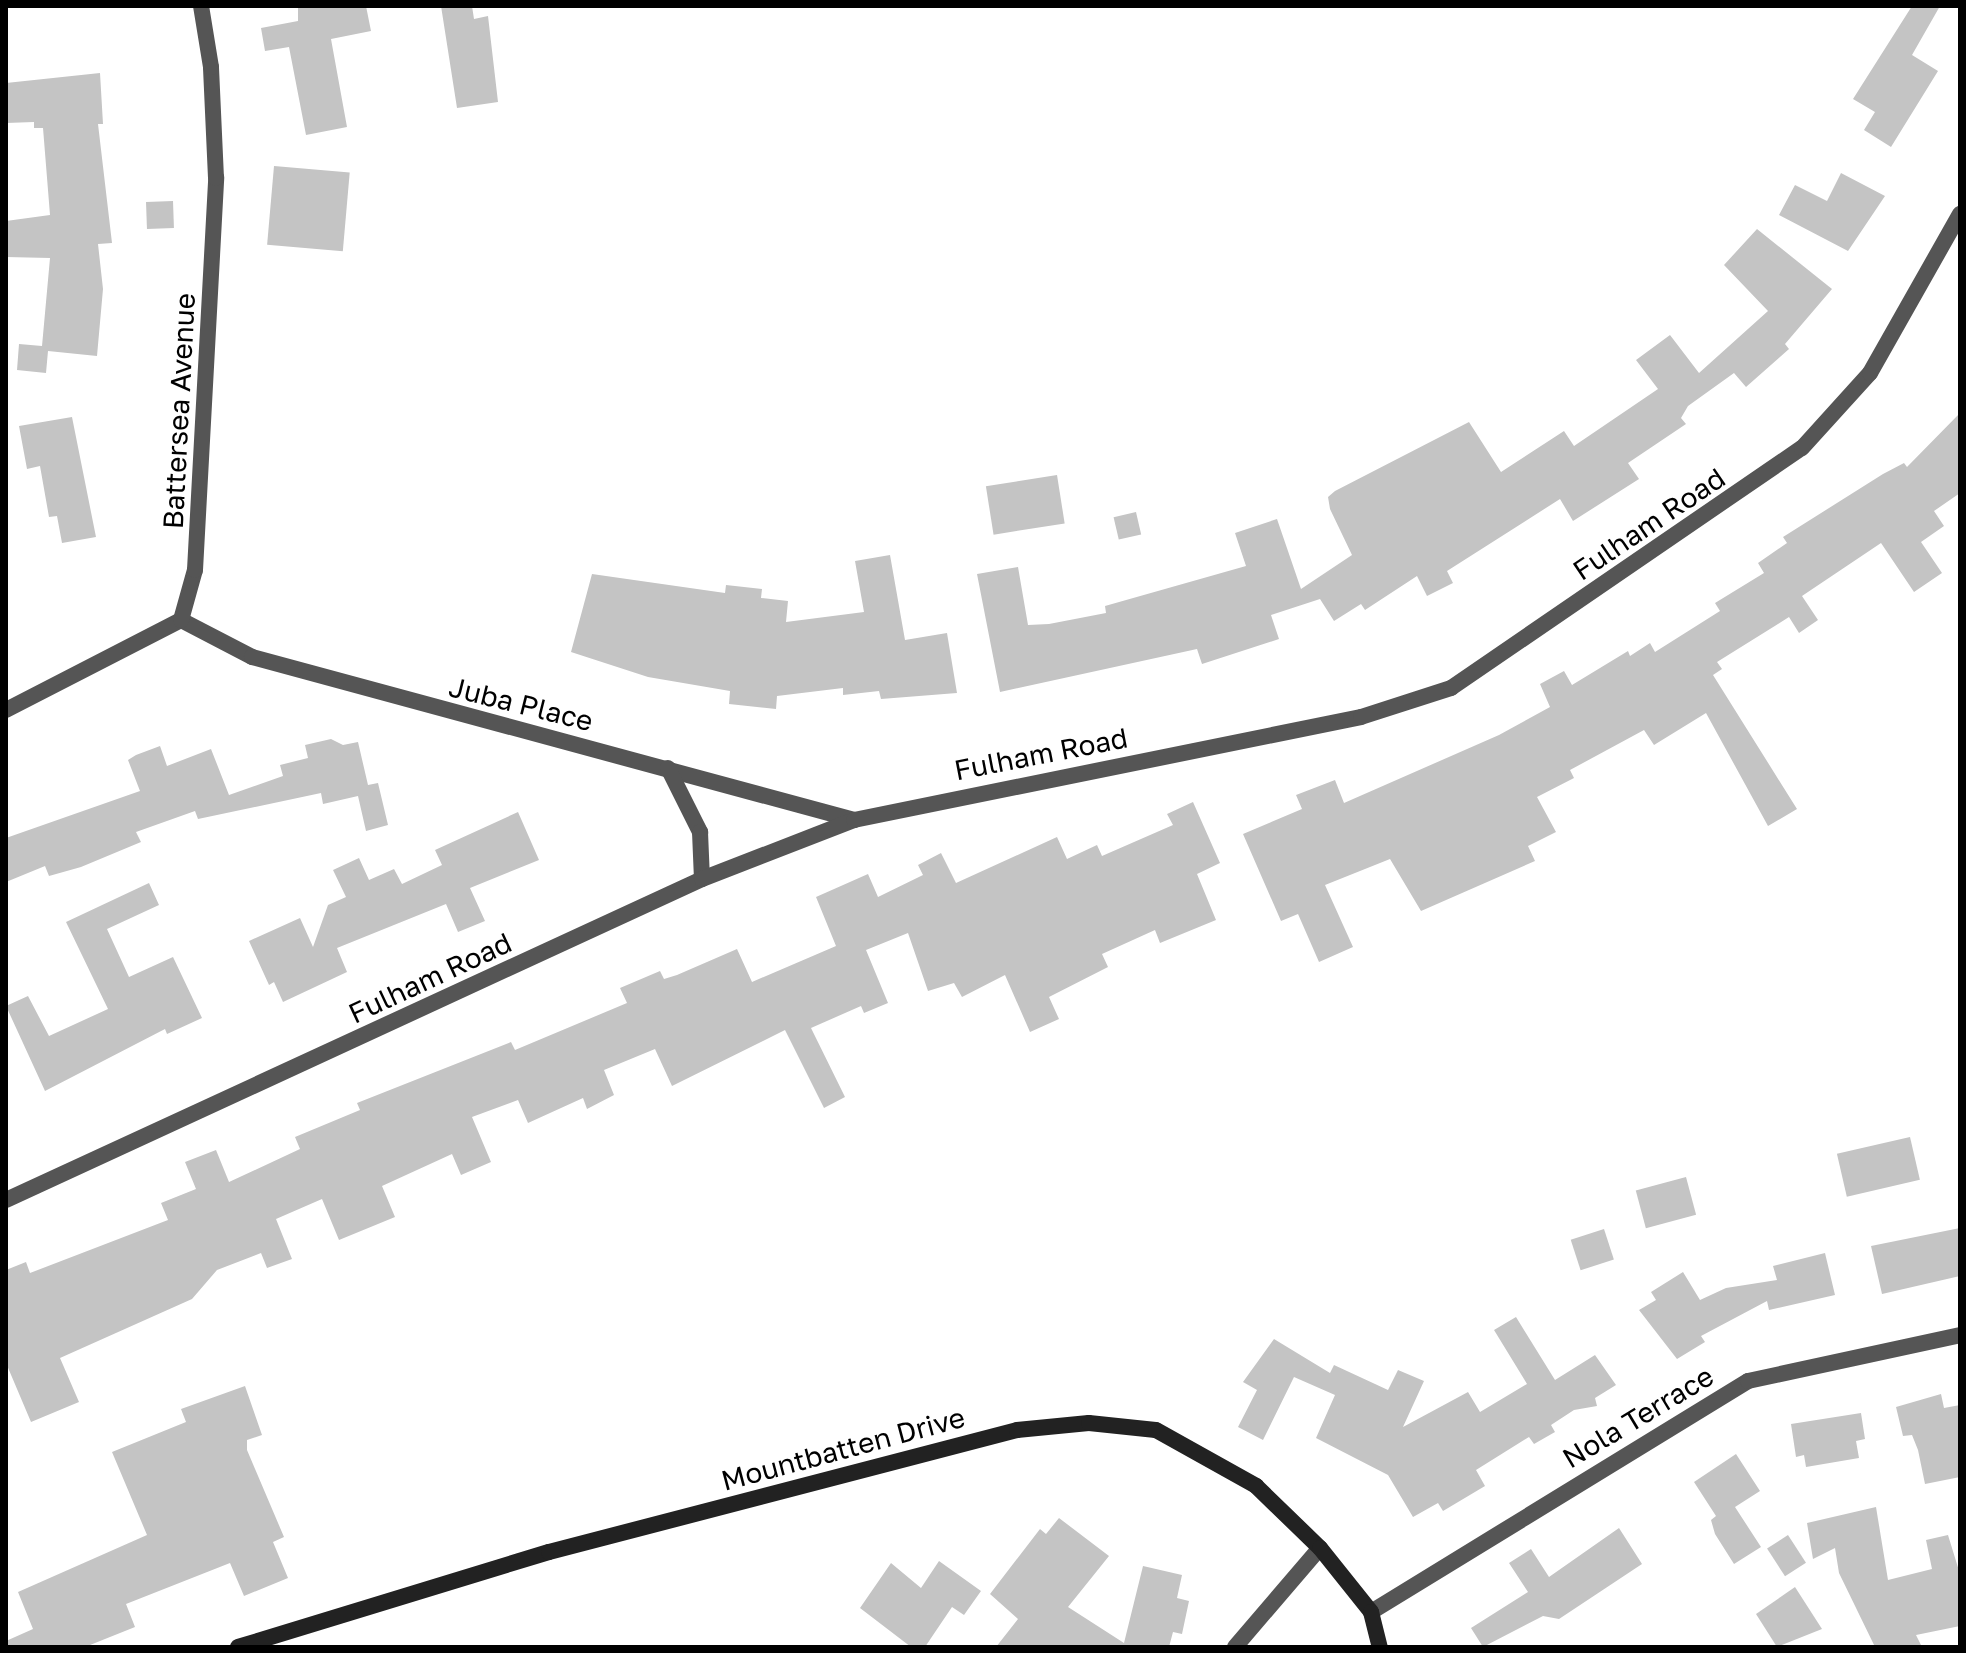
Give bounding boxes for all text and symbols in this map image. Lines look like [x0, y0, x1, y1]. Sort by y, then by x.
street label: Battersea Avenue [156, 292, 202, 530]
street label: Fulham Road [1567, 461, 1731, 587]
street label: Juba Place [446, 670, 596, 738]
street label: Fulham Road [951, 721, 1131, 787]
street label: Fulham Road [343, 926, 517, 1030]
street label: Nola Terrace [1557, 1359, 1719, 1475]
street label: Mountbatten Drive [718, 1400, 968, 1498]

